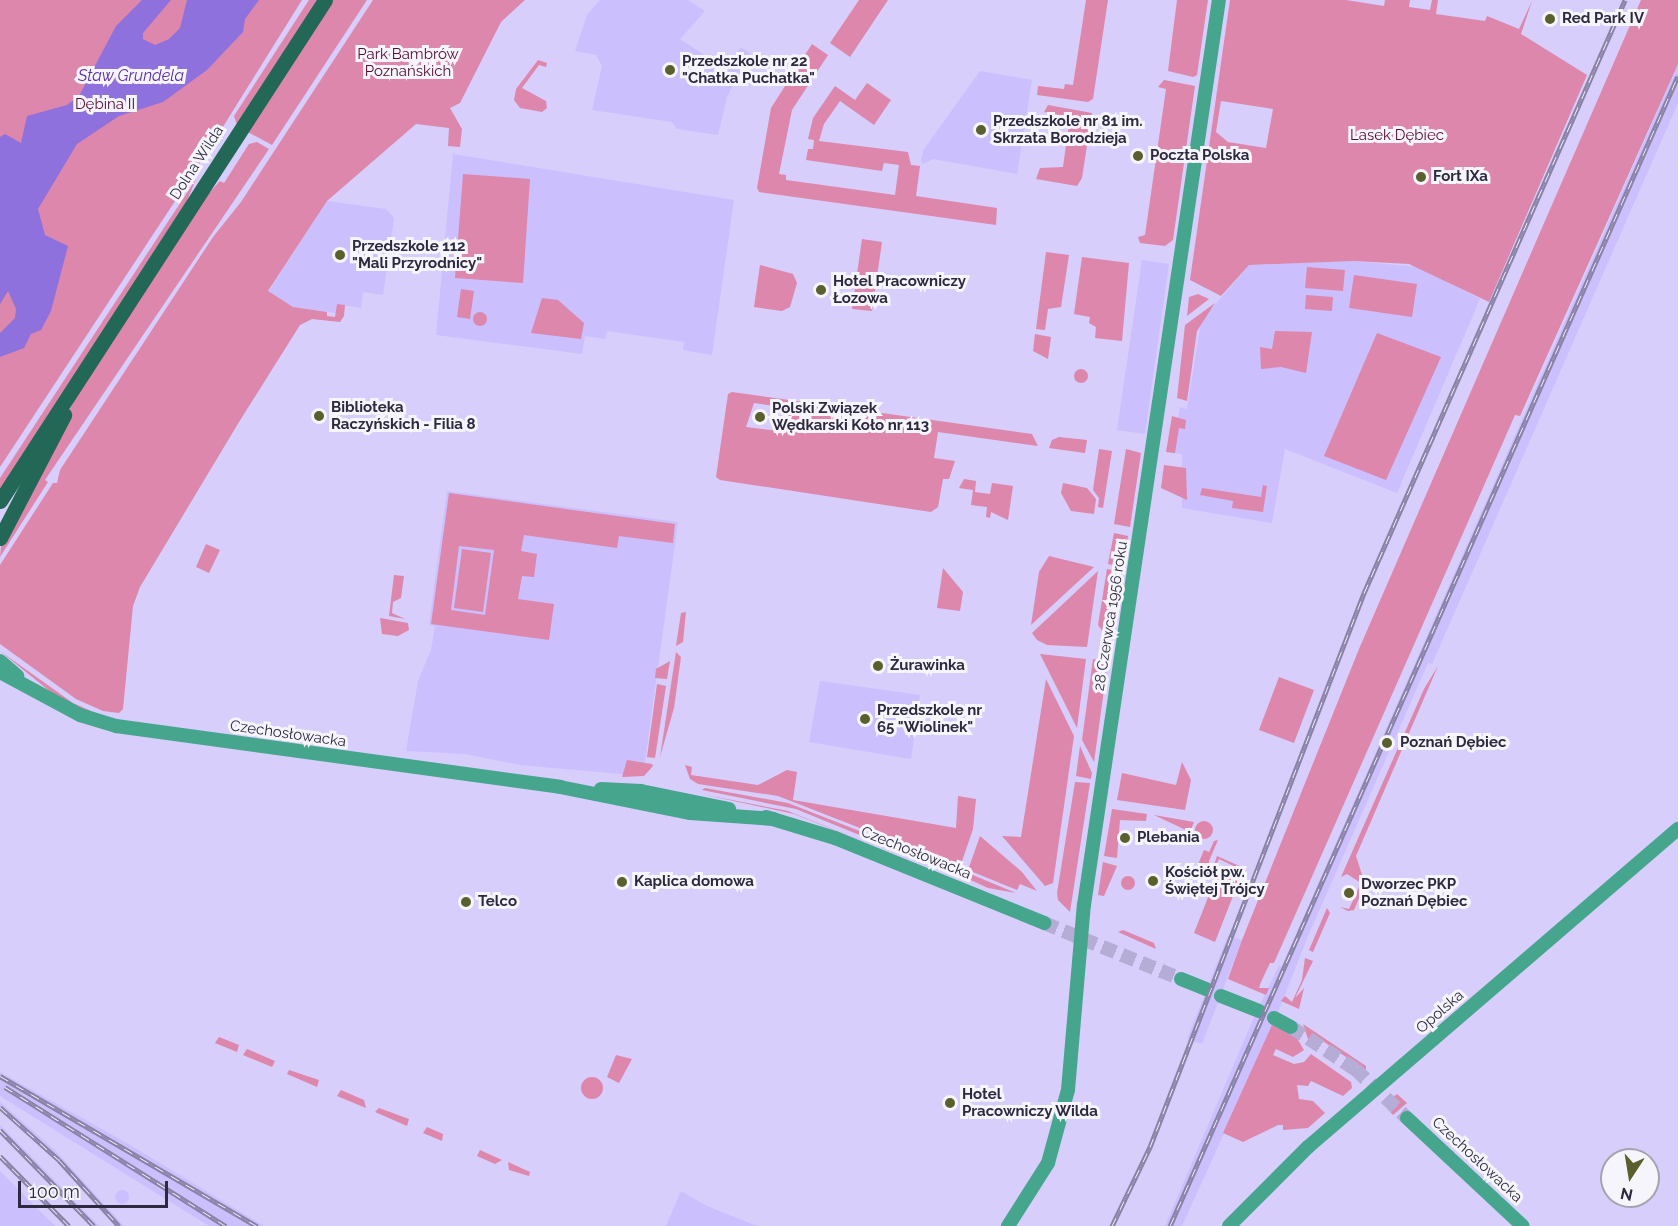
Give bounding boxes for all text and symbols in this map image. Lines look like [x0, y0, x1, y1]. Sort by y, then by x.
place label: Red Park IV [1562, 10, 1644, 28]
marker: Red Park IV [1543, 12, 1557, 26]
park label: Park Bambrów Poznańskich [357, 45, 459, 80]
place label: Przedszkole nr 22 "Chatka Puchatka" [682, 52, 815, 87]
marker: Przedszkole nr 22 "Chatka Puchatka" [663, 63, 677, 77]
water label: Staw Grundela [78, 66, 184, 86]
park label: Dębina II [75, 96, 135, 114]
place label: Przedszkole nr 81 im. Skrzata Borodzieja [993, 112, 1143, 147]
street label: Dolna Wilda [166, 122, 228, 204]
marker: Przedszkole nr 81 im. Skrzata Borodzieja [974, 123, 988, 137]
park label: Lasek Dębiec [1350, 127, 1444, 145]
place label: Poczta Polska [1150, 147, 1249, 165]
marker: Poczta Polska [1131, 149, 1145, 163]
place label: Fort IXa [1433, 168, 1488, 186]
marker: Fort IXa [1414, 170, 1428, 184]
place label: Przedszkole 112 "Mali Przyrodnicy" [352, 237, 482, 272]
marker: Przedszkole 112 "Mali Przyrodnicy" [333, 248, 347, 262]
place label: Hotel Pracowniczy Łozowa [833, 272, 967, 307]
marker: Hotel Pracowniczy Łozowa [814, 283, 828, 297]
place label: Biblioteka Raczyńskich - Filia 8 [331, 398, 475, 433]
place label: Polski Związek Wędkarski Koło nr 113 [772, 399, 929, 434]
marker: Biblioteka Raczyńskich - Filia 8 [312, 409, 326, 423]
marker: Polski Związek Wędkarski Koło nr 113 [753, 410, 767, 424]
street label: 28 Czerwca 1956 roku [1090, 540, 1132, 692]
place label: Żurawinka [890, 657, 965, 675]
marker: Żurawinka [871, 659, 885, 673]
place label: Przedszkole nr 65 "Wiolinek" [877, 701, 982, 736]
marker: Przedszkole nr 65 "Wiolinek" [858, 712, 872, 726]
street label: Czechosłowacka [229, 717, 347, 751]
marker: Poznań Dębiec [1378, 734, 1396, 752]
place label: Poznań Dębiec [1400, 734, 1506, 752]
street label: Czechosłowacka [858, 823, 974, 883]
place label: Plebania [1137, 829, 1200, 847]
marker: Plebania [1118, 831, 1132, 845]
place label: Kościół pw. Świętej Trójcy [1165, 863, 1265, 898]
place label: Kaplica domowa [634, 873, 754, 891]
marker: Kościół pw. Świętej Trójcy [1146, 874, 1160, 888]
marker: Kaplica domowa [615, 875, 629, 889]
place label: Dworzec PKP Poznań Dębiec [1361, 875, 1467, 910]
marker: Dworzec PKP Poznań Dębiec [1342, 886, 1356, 900]
place label: Telco [478, 893, 517, 911]
marker: Telco [459, 895, 473, 909]
street label: Opolska [1413, 987, 1467, 1037]
place label: Hotel Pracowniczy Wilda [962, 1085, 1099, 1120]
marker: Hotel Pracowniczy Wilda [943, 1096, 957, 1110]
street label: Czechosłowacka [1428, 1114, 1526, 1206]
north arrow [1600, 1148, 1660, 1208]
scale bar [21, 1169, 171, 1207]
text: 100 m [29, 1181, 80, 1202]
text: N [1619, 1184, 1635, 1205]

